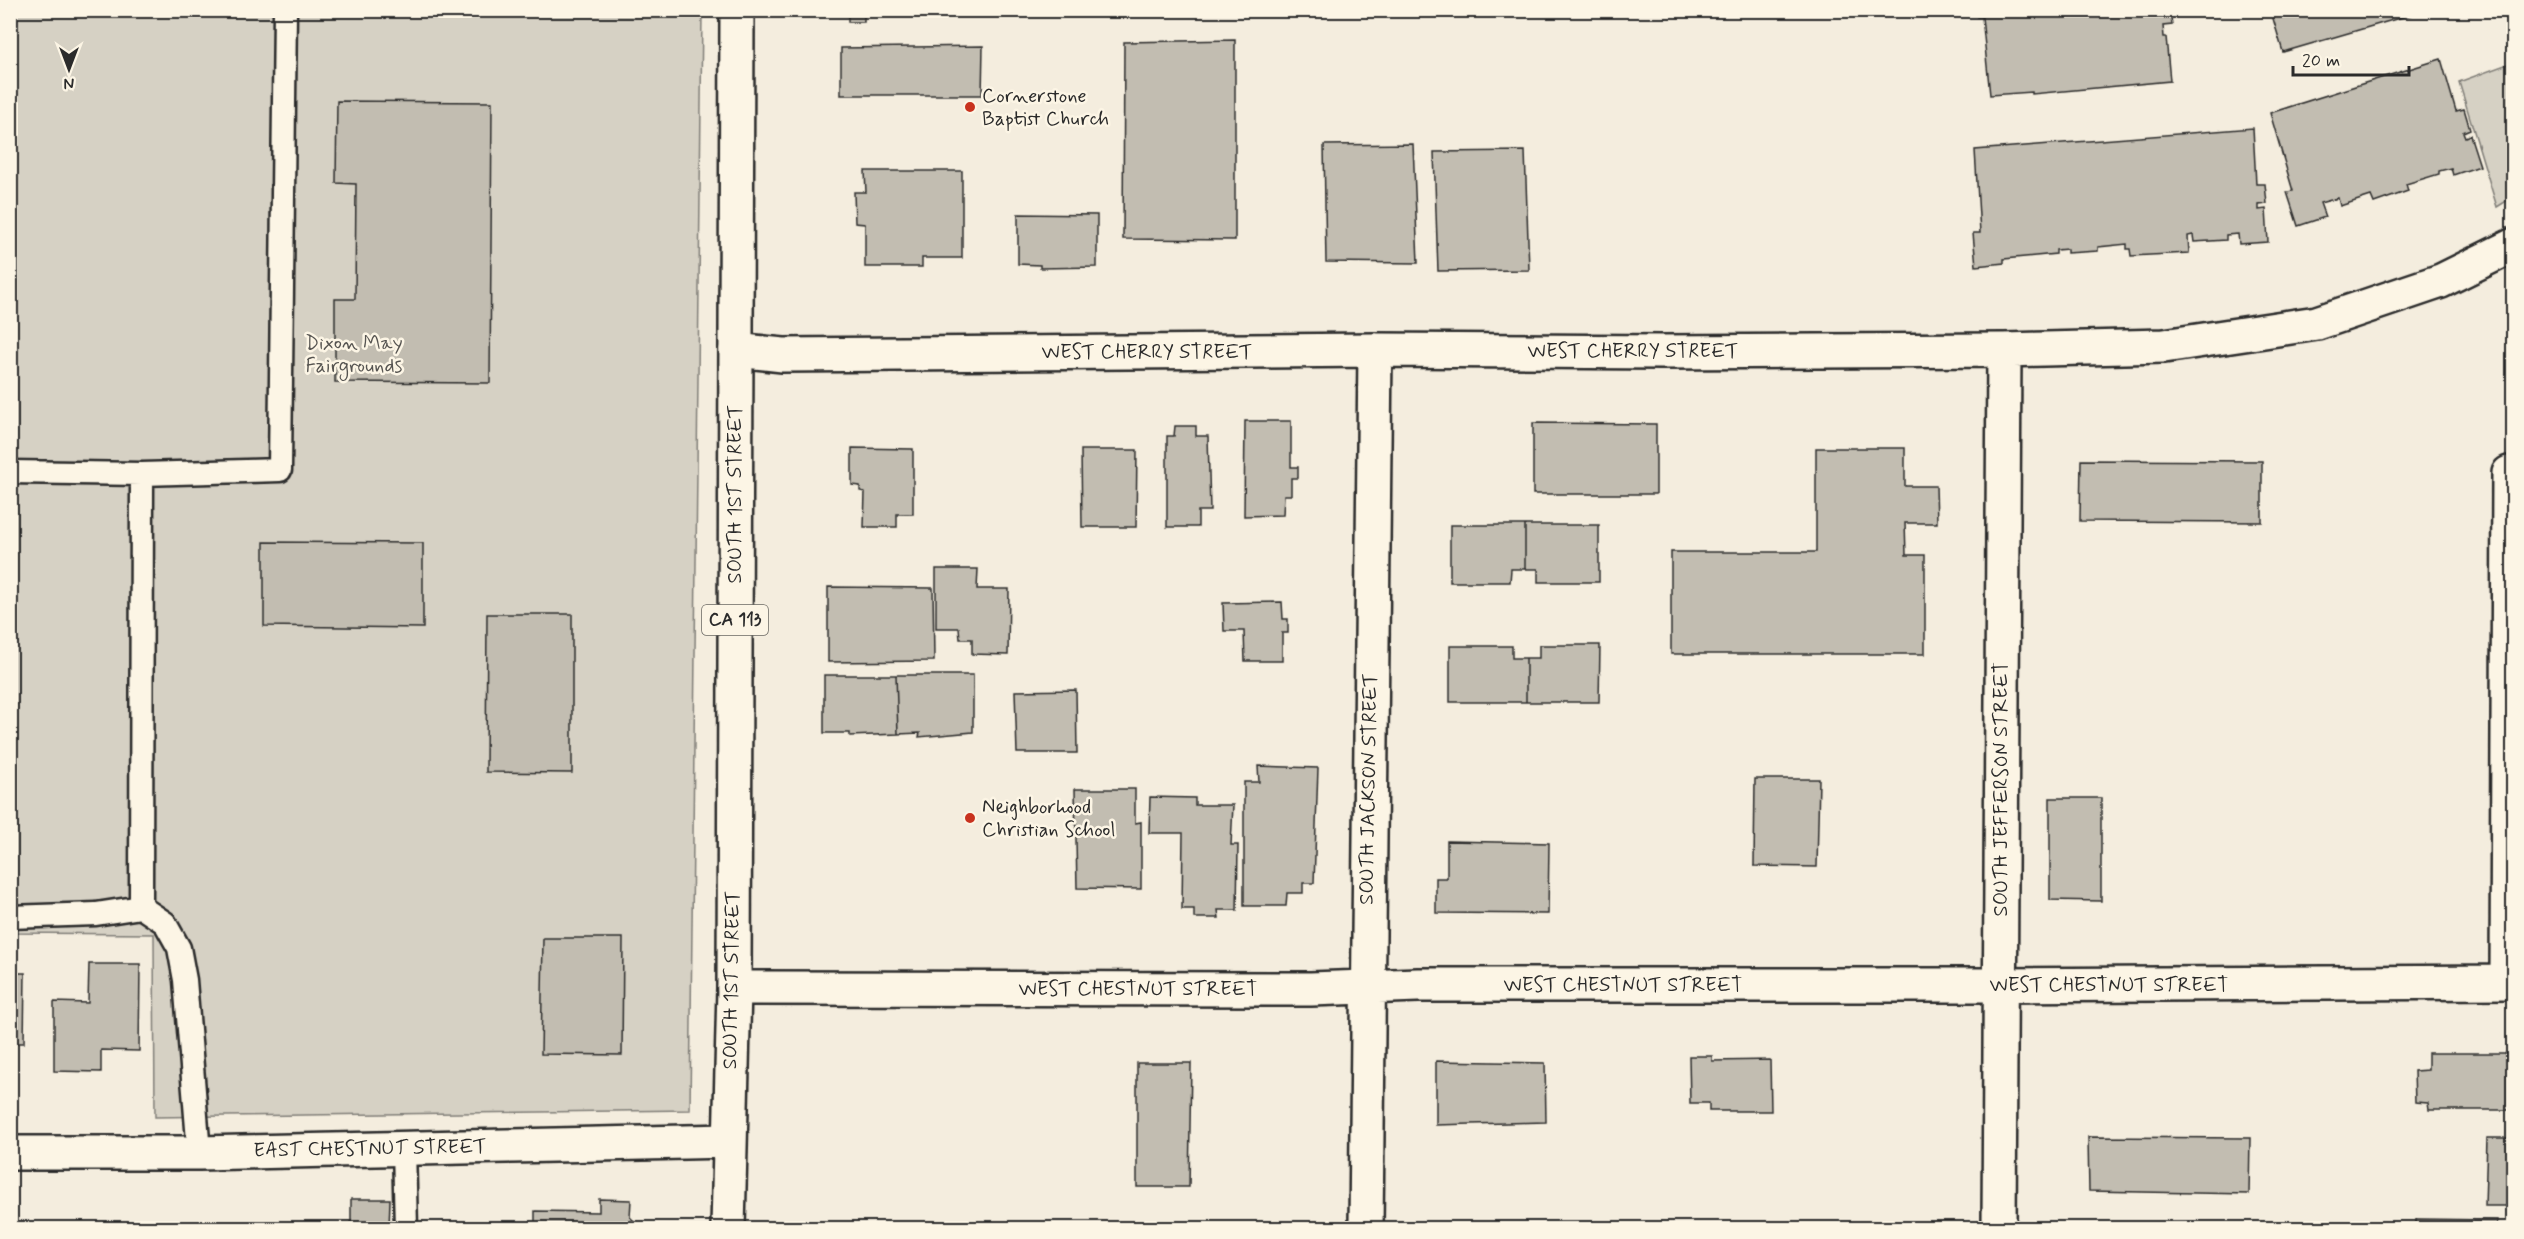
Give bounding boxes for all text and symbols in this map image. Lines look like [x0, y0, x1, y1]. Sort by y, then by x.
north arrow [39, 39, 99, 99]
scale bar [2293, 39, 2408, 77]
text: 20 m [2302, 49, 2340, 73]
text: N [64, 72, 74, 93]
place label: Cornerstone Baptist Church [982, 83, 1109, 133]
marker: Cornerstone Baptist Church [963, 100, 977, 114]
park label: Dixon May Fairgrounds [305, 330, 403, 381]
street label: WEST CHERRY STREET [1528, 338, 1738, 365]
street label: WEST CHERRY STREET [1042, 339, 1252, 366]
street label: SOUTH 1ST STREET [722, 405, 749, 583]
road number: CA 113 [702, 605, 768, 635]
street label: SOUTH JEFFERSON STREET [1988, 662, 2015, 916]
street label: SOUTH JACKSON STREET [1353, 673, 1385, 905]
place label: Neighborhood Christian School [982, 794, 1115, 844]
marker: Neighborhood Christian School [963, 811, 977, 825]
street label: SOUTH 1ST STREET [717, 890, 747, 1070]
street label: WEST CHESTNUT STREET [1503, 972, 1743, 999]
street label: WEST CHESTNUT STREET [1989, 972, 2229, 999]
street label: WEST CHESTNUT STREET [1018, 976, 1258, 1003]
street label: EAST CHESTNUT STREET [253, 1133, 487, 1165]

